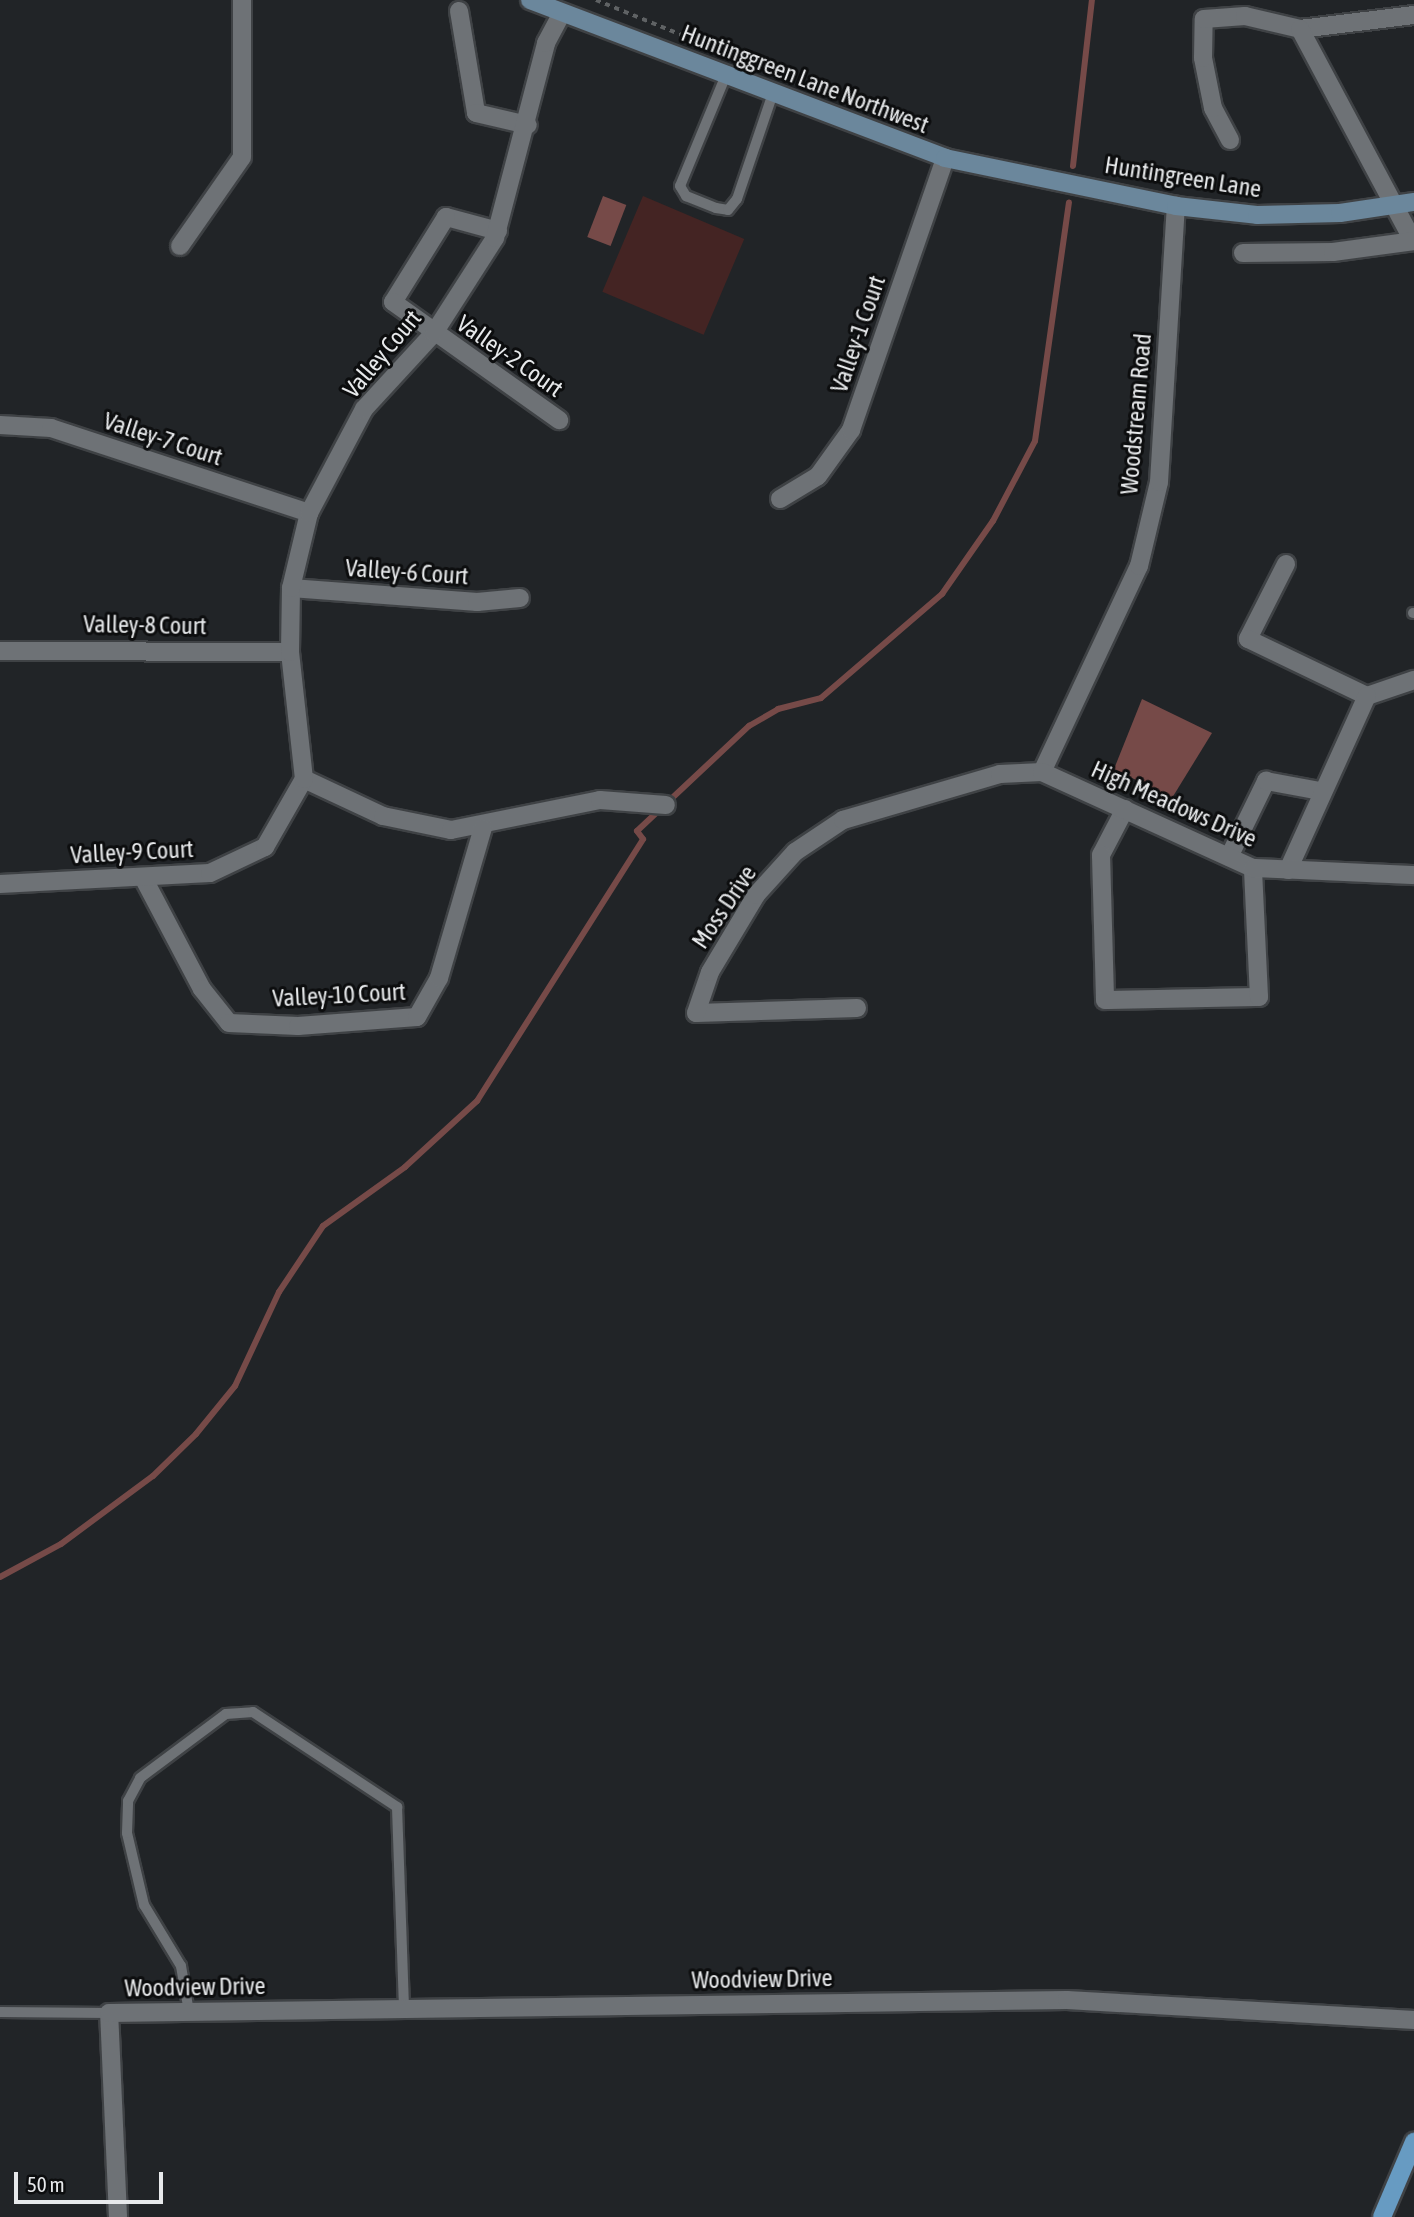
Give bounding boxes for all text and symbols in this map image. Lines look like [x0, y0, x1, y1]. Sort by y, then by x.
street label: Huntinggreen Lane Northwest [677, 19, 933, 139]
street label: Huntingreen Lane [1103, 150, 1263, 204]
street label: Valley-1 Court [825, 272, 891, 396]
street label: Valley Court [337, 304, 427, 404]
street label: Valley-2 Court [451, 309, 569, 403]
street label: Woodstream Road [1115, 332, 1157, 496]
street label: Valley-7 Court [100, 406, 226, 472]
street label: Valley-6 Court [345, 553, 469, 591]
street label: Valley-8 Court [83, 610, 207, 640]
street label: High Meadows Drive [1087, 755, 1261, 853]
street label: Valley-9 Court [70, 834, 194, 870]
street label: Moss Drive [686, 860, 762, 954]
street label: Valley-10 Court [272, 977, 406, 1013]
street label: Woodview Drive [691, 1963, 833, 1995]
street label: Woodview Drive [124, 1971, 266, 2003]
scale bar [18, 2158, 166, 2202]
text: 50 m [27, 2172, 65, 2196]

